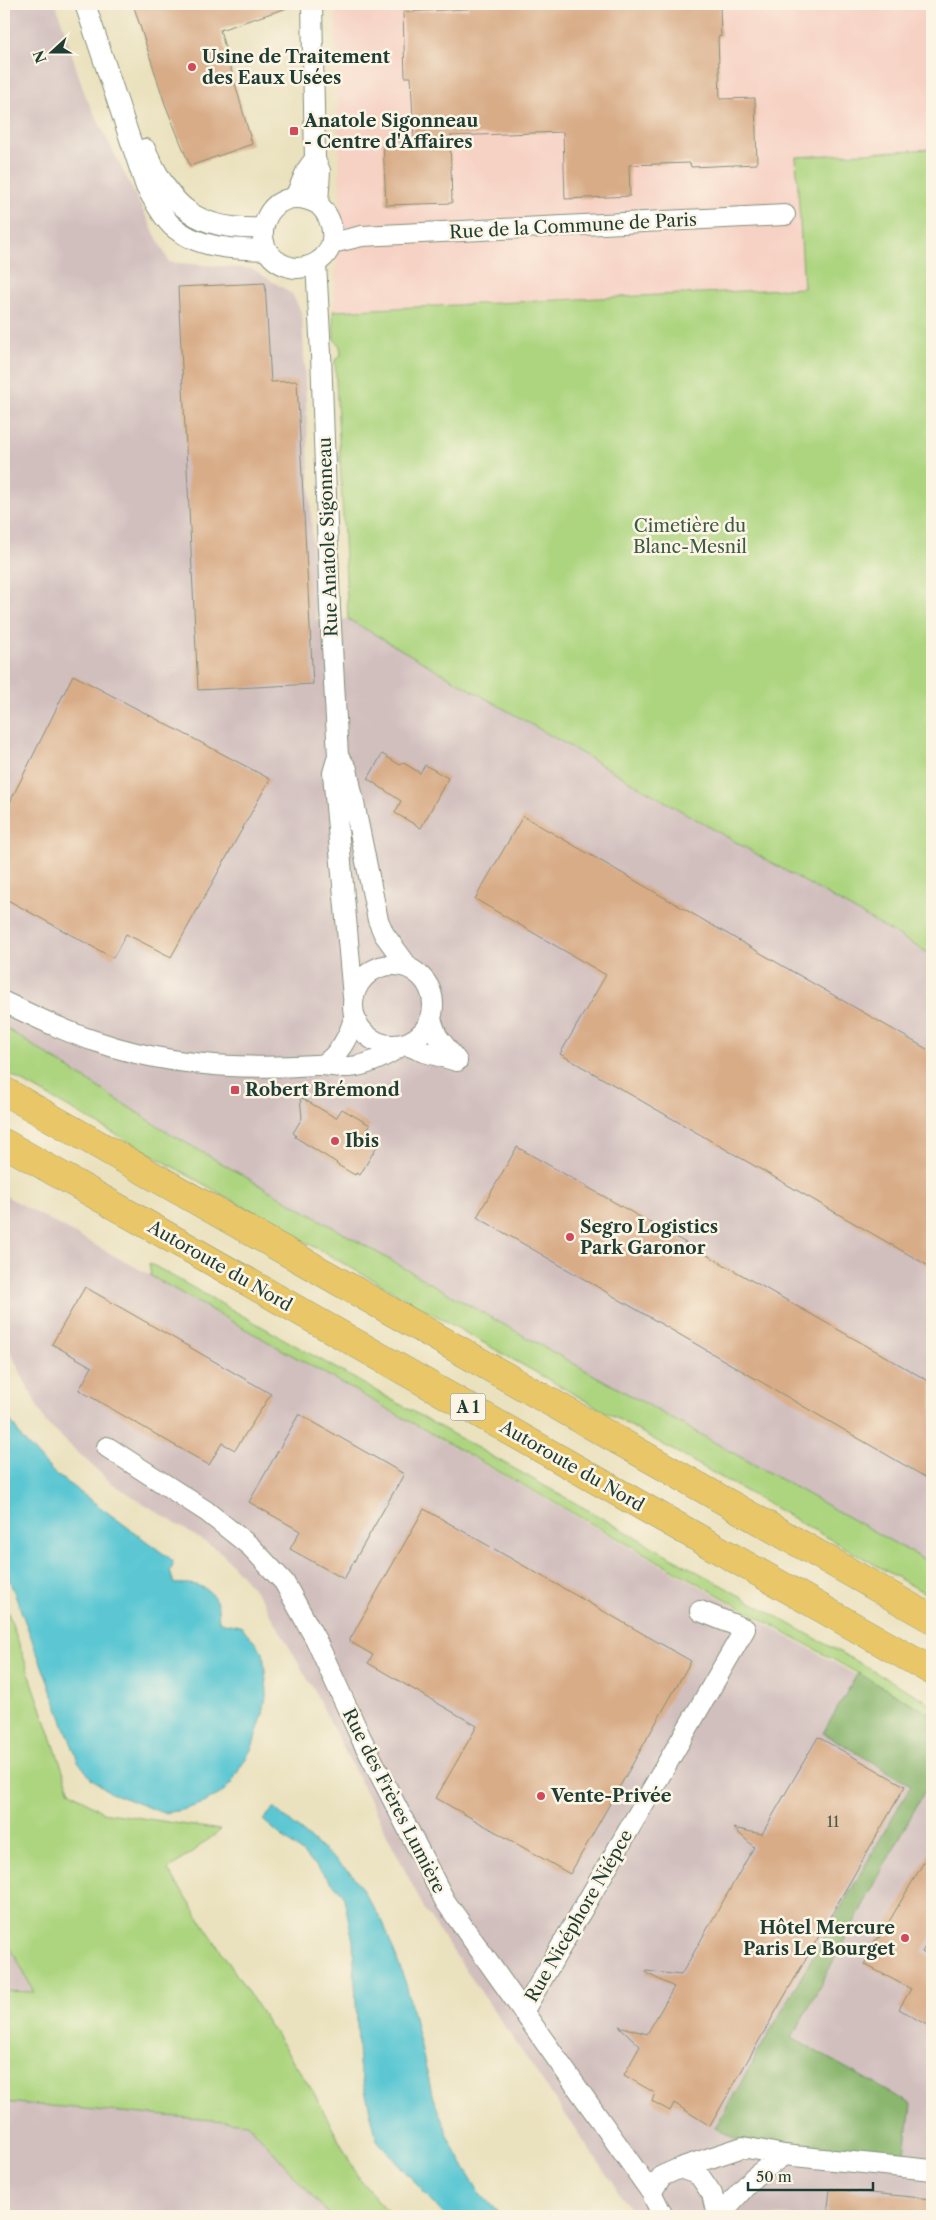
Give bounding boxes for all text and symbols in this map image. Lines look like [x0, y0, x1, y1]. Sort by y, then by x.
north arrow [28, 28, 78, 78]
place label: Usine de Traitement des Eaux Usées [202, 46, 391, 89]
text: N [29, 48, 50, 66]
marker: Usine de Traitement des Eaux Usées [186, 61, 198, 73]
place label: Anatole Sigonneau - Centre d'Affaires [303, 110, 478, 153]
marker: Anatole Sigonneau - Centre d'Affaires [288, 125, 300, 137]
street label: Rue de la Commune de Paris [449, 209, 697, 243]
street label: Rue Anatole Sigonneau [314, 437, 342, 637]
park label: Cimetière du Blanc-Mesnil [633, 515, 747, 558]
place label: Robert Brémond [245, 1079, 400, 1101]
marker: Robert Brémond [229, 1084, 241, 1096]
place label: Ibis [345, 1130, 379, 1152]
marker: Ibis [329, 1135, 341, 1147]
street label: Autoroute du Nord [143, 1215, 296, 1316]
place label: Segro Logistics Park Garonor [580, 1216, 718, 1259]
marker: Segro Logistics Park Garonor [564, 1231, 576, 1243]
road number: A 1 [450, 1394, 486, 1420]
street label: Autoroute du Nord [495, 1415, 648, 1516]
street label: Rue des Frères Lumière [338, 1705, 450, 1897]
place label: Vente-Privée [550, 1785, 672, 1807]
marker: Vente-Privée [535, 1790, 547, 1802]
house number: 11 [827, 1812, 840, 1831]
street label: Rue Nicéphore Niépce [521, 1826, 637, 2006]
place label: Hôtel Mercure Paris Le Bourget [743, 1917, 896, 1960]
marker: Hôtel Mercure Paris Le Bourget [899, 1932, 911, 1944]
scale bar [748, 2160, 874, 2192]
text: 50 m [756, 2167, 792, 2186]

